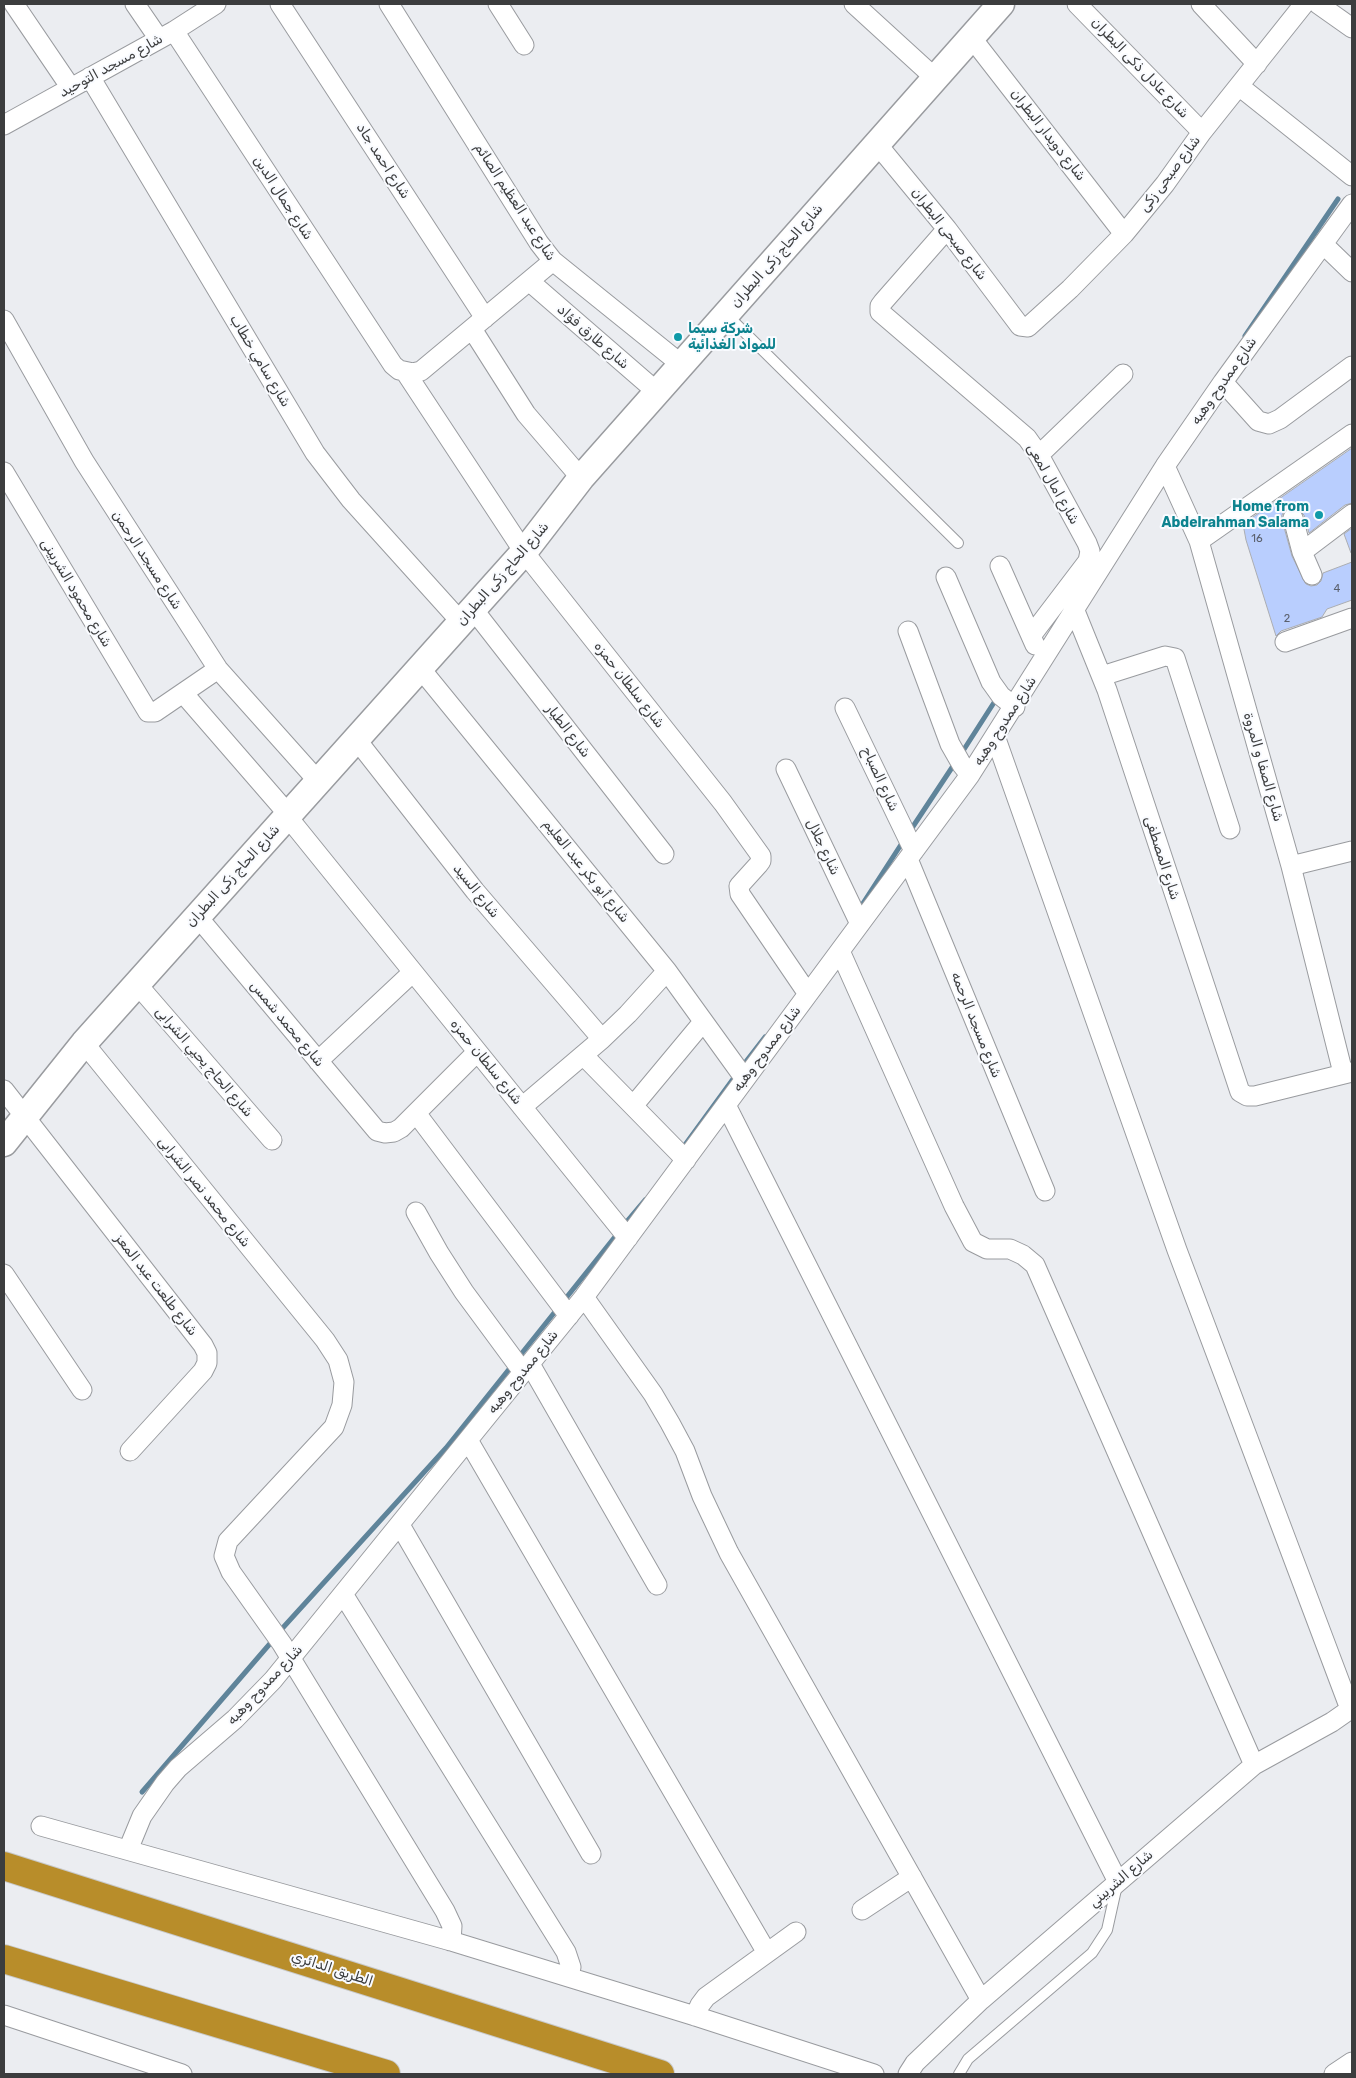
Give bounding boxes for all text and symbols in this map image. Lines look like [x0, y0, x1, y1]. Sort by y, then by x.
street label: شارع عادل ذكى البطران [1088, 14, 1192, 122]
street label: شارع مسجد التوحيد [56, 31, 166, 101]
street label: شارع دويدار البطران [1007, 86, 1089, 184]
street label: شارع احمد جاد [352, 120, 414, 202]
street label: شارع صبحى زكى [1136, 133, 1204, 215]
street label: شارع عبد العظيم الصائم [471, 140, 559, 264]
street label: شارع جمال الدين [250, 153, 316, 243]
street label: شارع صبحى البطران [908, 184, 990, 284]
street label: شارع الحاج زكى البطران [727, 201, 827, 311]
street label: شارع طارق فؤاد [553, 301, 633, 373]
street label: شارع سامي خطاب [226, 312, 294, 410]
place label: شركة سيما للمواد الغذائية [688, 321, 776, 354]
marker: شركة سيما للمواد الغذائية [672, 331, 684, 343]
street label: شارع ممدوح وهبه [1188, 334, 1260, 428]
street label: شارع امال لمعى [1023, 441, 1083, 527]
place label: Home from Abdelrahman Salama [1161, 499, 1309, 532]
street label: شارع مسجد الرحمن [109, 507, 185, 613]
marker: Home from Abdelrahman Salama [1313, 509, 1325, 521]
street label: شارع الحاج زكى البطران [453, 519, 553, 629]
house number: 16 [1251, 532, 1263, 546]
street label: شارع محمود الشربينى [37, 536, 115, 650]
house number: 4 [1334, 582, 1340, 596]
house number: 2 [1284, 612, 1290, 626]
street label: شارع سلطان حمزه [590, 638, 668, 732]
street label: شارع ممدوح وهبه [970, 673, 1040, 769]
street label: شارع الطيار [542, 701, 594, 761]
street label: شارع الصفا و المروة [1239, 710, 1287, 824]
street label: شارع الصباح [858, 744, 902, 814]
street label: شارع المصطفى [1141, 814, 1183, 902]
street label: شارع أبو بكر عبد العليم [539, 816, 633, 926]
street label: شارع جلال [803, 816, 843, 878]
street label: شارع الحاج زكى البطران [183, 821, 283, 931]
street label: شارع السيد [449, 861, 503, 921]
street label: شارع مسجد الرحمه [947, 970, 1005, 1080]
street label: شارع محمد شمس [246, 978, 328, 1070]
street label: شارع الحاج يحيي الشرابى [151, 1003, 257, 1121]
street label: شارع ممدوح وهبه [729, 1003, 805, 1095]
street label: شارع سلطان حمزه [446, 1016, 526, 1108]
street label: شارع محمد نصر الشرابى [154, 1133, 254, 1251]
street label: شارع طلعت عبد المعز [111, 1231, 201, 1339]
street label: شارع ممدوح وهبه [484, 1327, 562, 1417]
street label: شارع ممدوح وهبه [224, 1642, 306, 1728]
street label: شارع الشربيني [1086, 1847, 1156, 1911]
street label: الطريق الدائري [289, 1948, 375, 1990]

